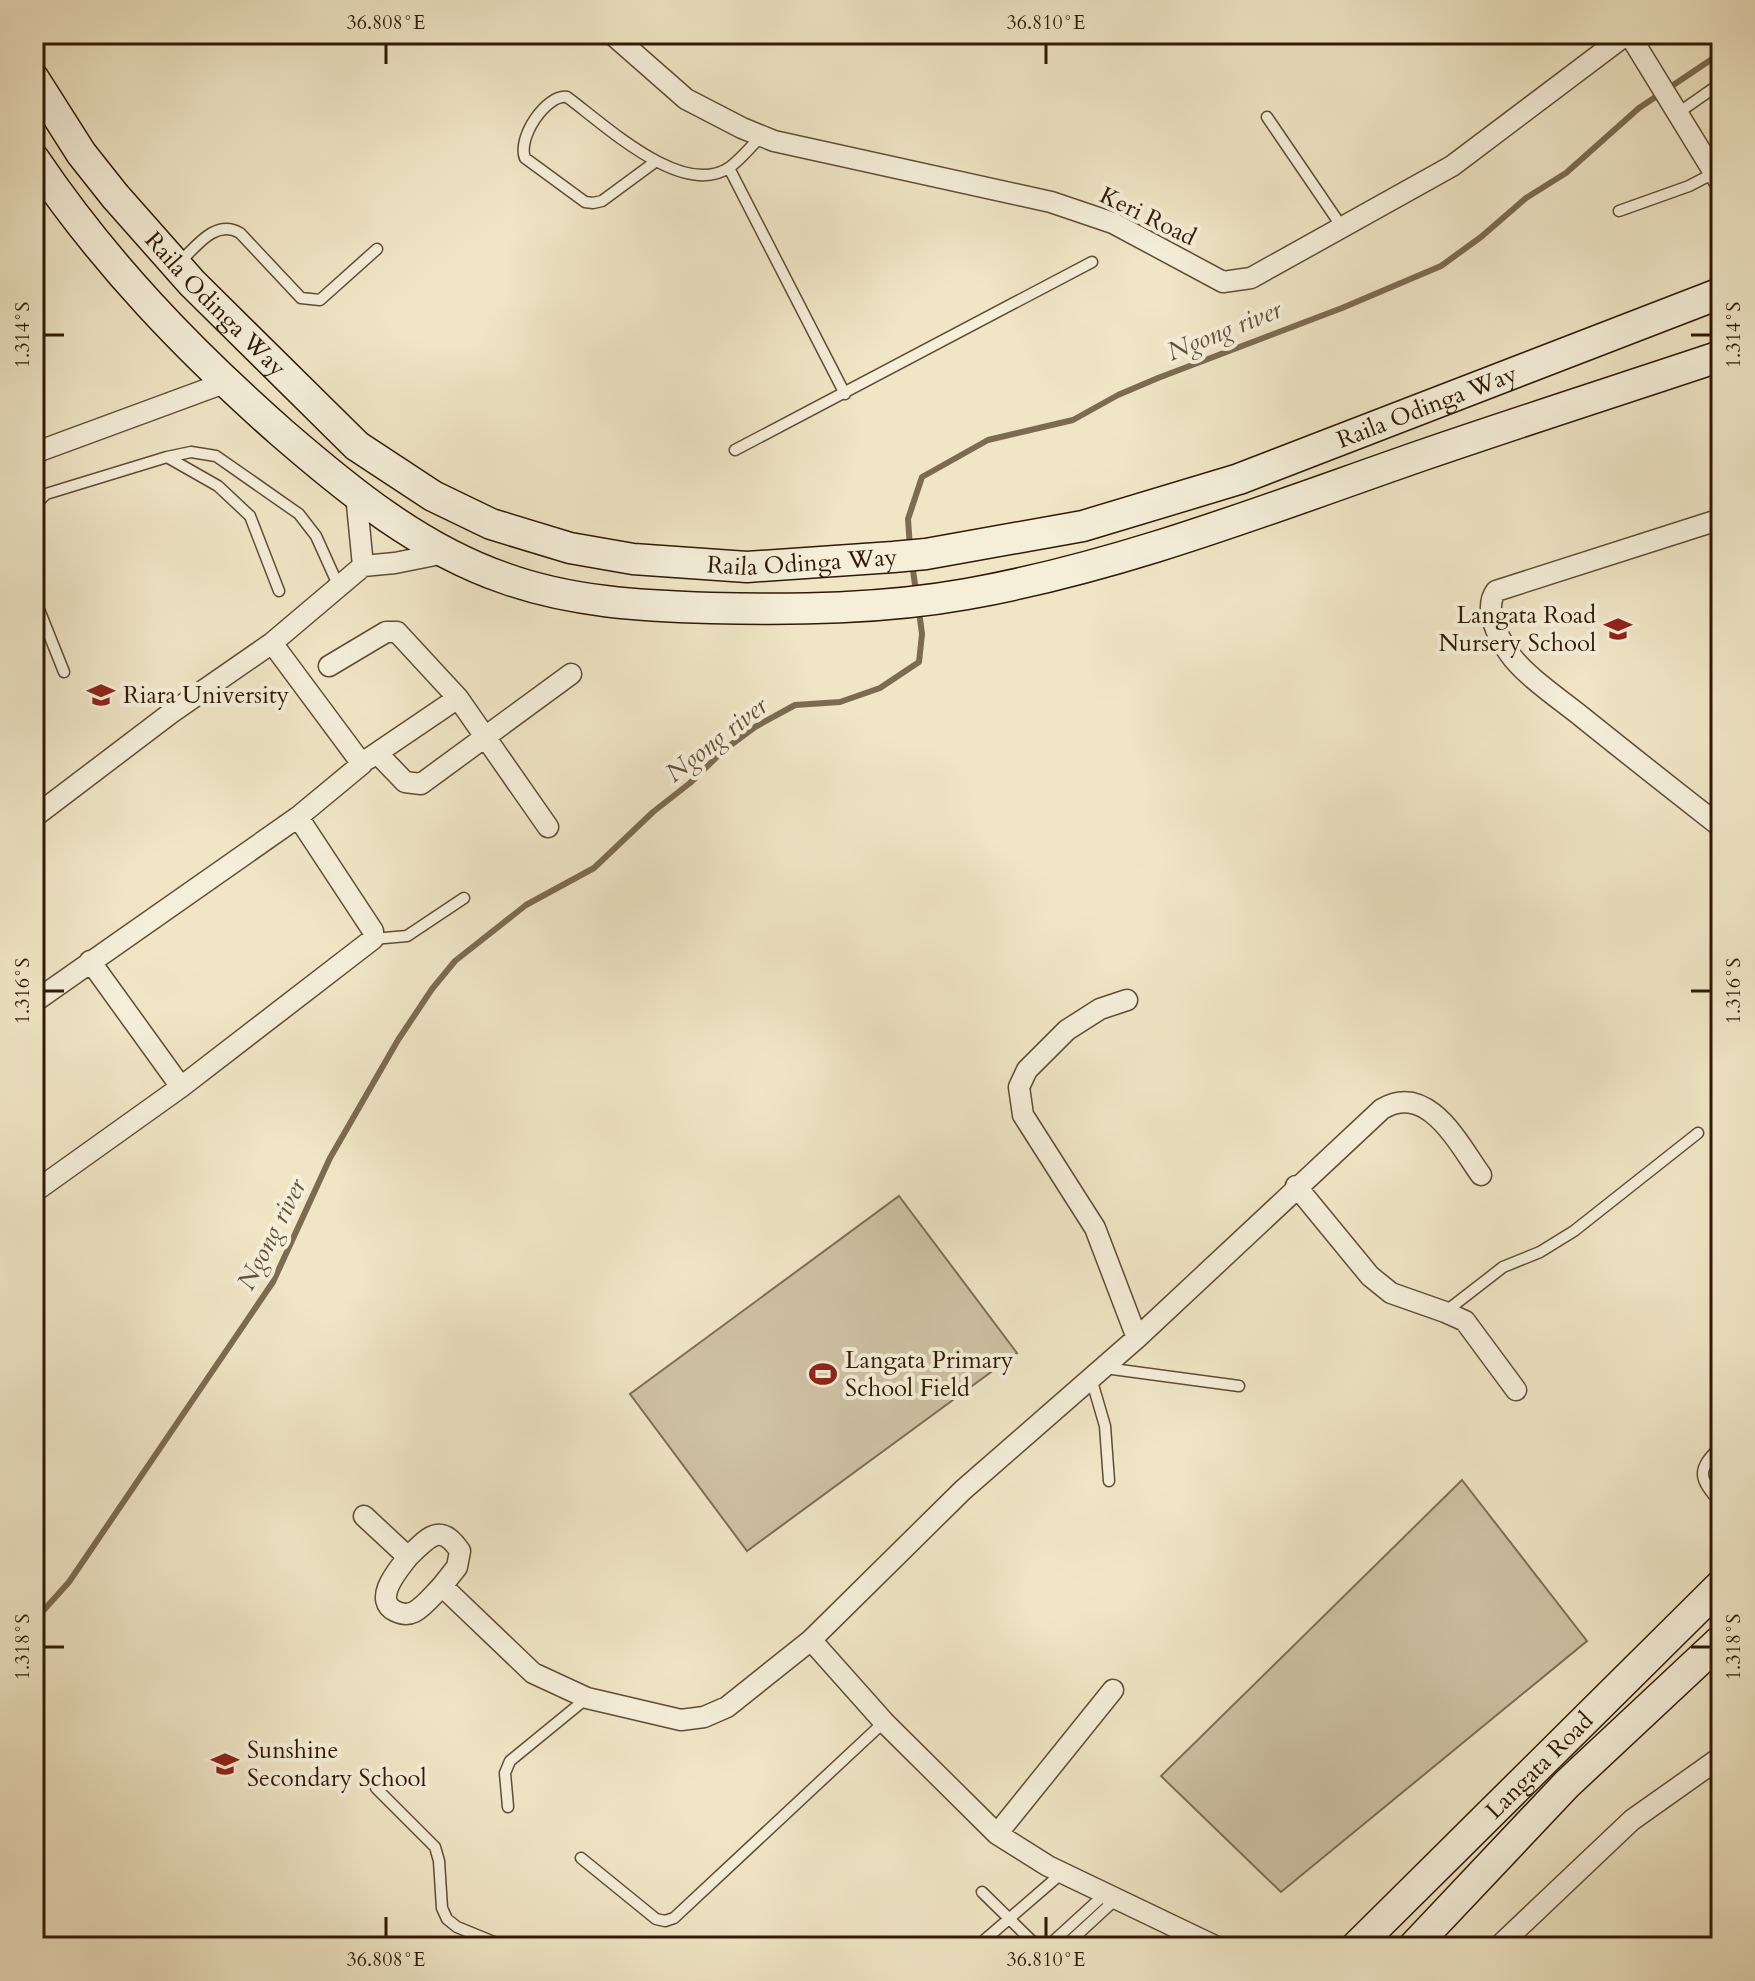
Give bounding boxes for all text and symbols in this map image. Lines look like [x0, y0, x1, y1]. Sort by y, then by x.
text: 36.808°E [347, 9, 425, 36]
text: 36.810°E [1007, 9, 1085, 36]
street label: Keri Road [1094, 179, 1202, 254]
street label: Raila Odinga Way [137, 225, 294, 384]
water label: Ngong river [1162, 291, 1288, 369]
text: 1.314°S [9, 302, 36, 368]
text: 1.314°S [1720, 302, 1747, 368]
street label: Raila Odinga Way [1332, 357, 1522, 457]
street label: Raila Odinga Way [706, 541, 899, 584]
place label: Langata Road Nursery School [1439, 599, 1596, 660]
school or university icon: Langata Road Nursery School [1603, 614, 1633, 644]
place label: Riara University [123, 679, 289, 712]
school or university icon: Riara University [86, 680, 116, 710]
water label: Ngong river [658, 688, 776, 790]
text: 1.316°S [9, 958, 36, 1024]
text: 1.316°S [1720, 958, 1747, 1024]
water label: Ngong river [228, 1171, 315, 1296]
place label: Langata Primary School Field [845, 1344, 1014, 1405]
sports icon: Langata Primary School Field [808, 1359, 838, 1389]
text: 1.318°S [9, 1614, 36, 1680]
text: 1.318°S [1720, 1614, 1747, 1680]
street label: Langata Road [1478, 1705, 1601, 1827]
place label: Sunshine Secondary School [247, 1734, 427, 1795]
school or university icon: Sunshine Secondary School [210, 1749, 240, 1779]
text: 36.808°E [347, 1946, 425, 1973]
text: 36.810°E [1007, 1946, 1085, 1973]

